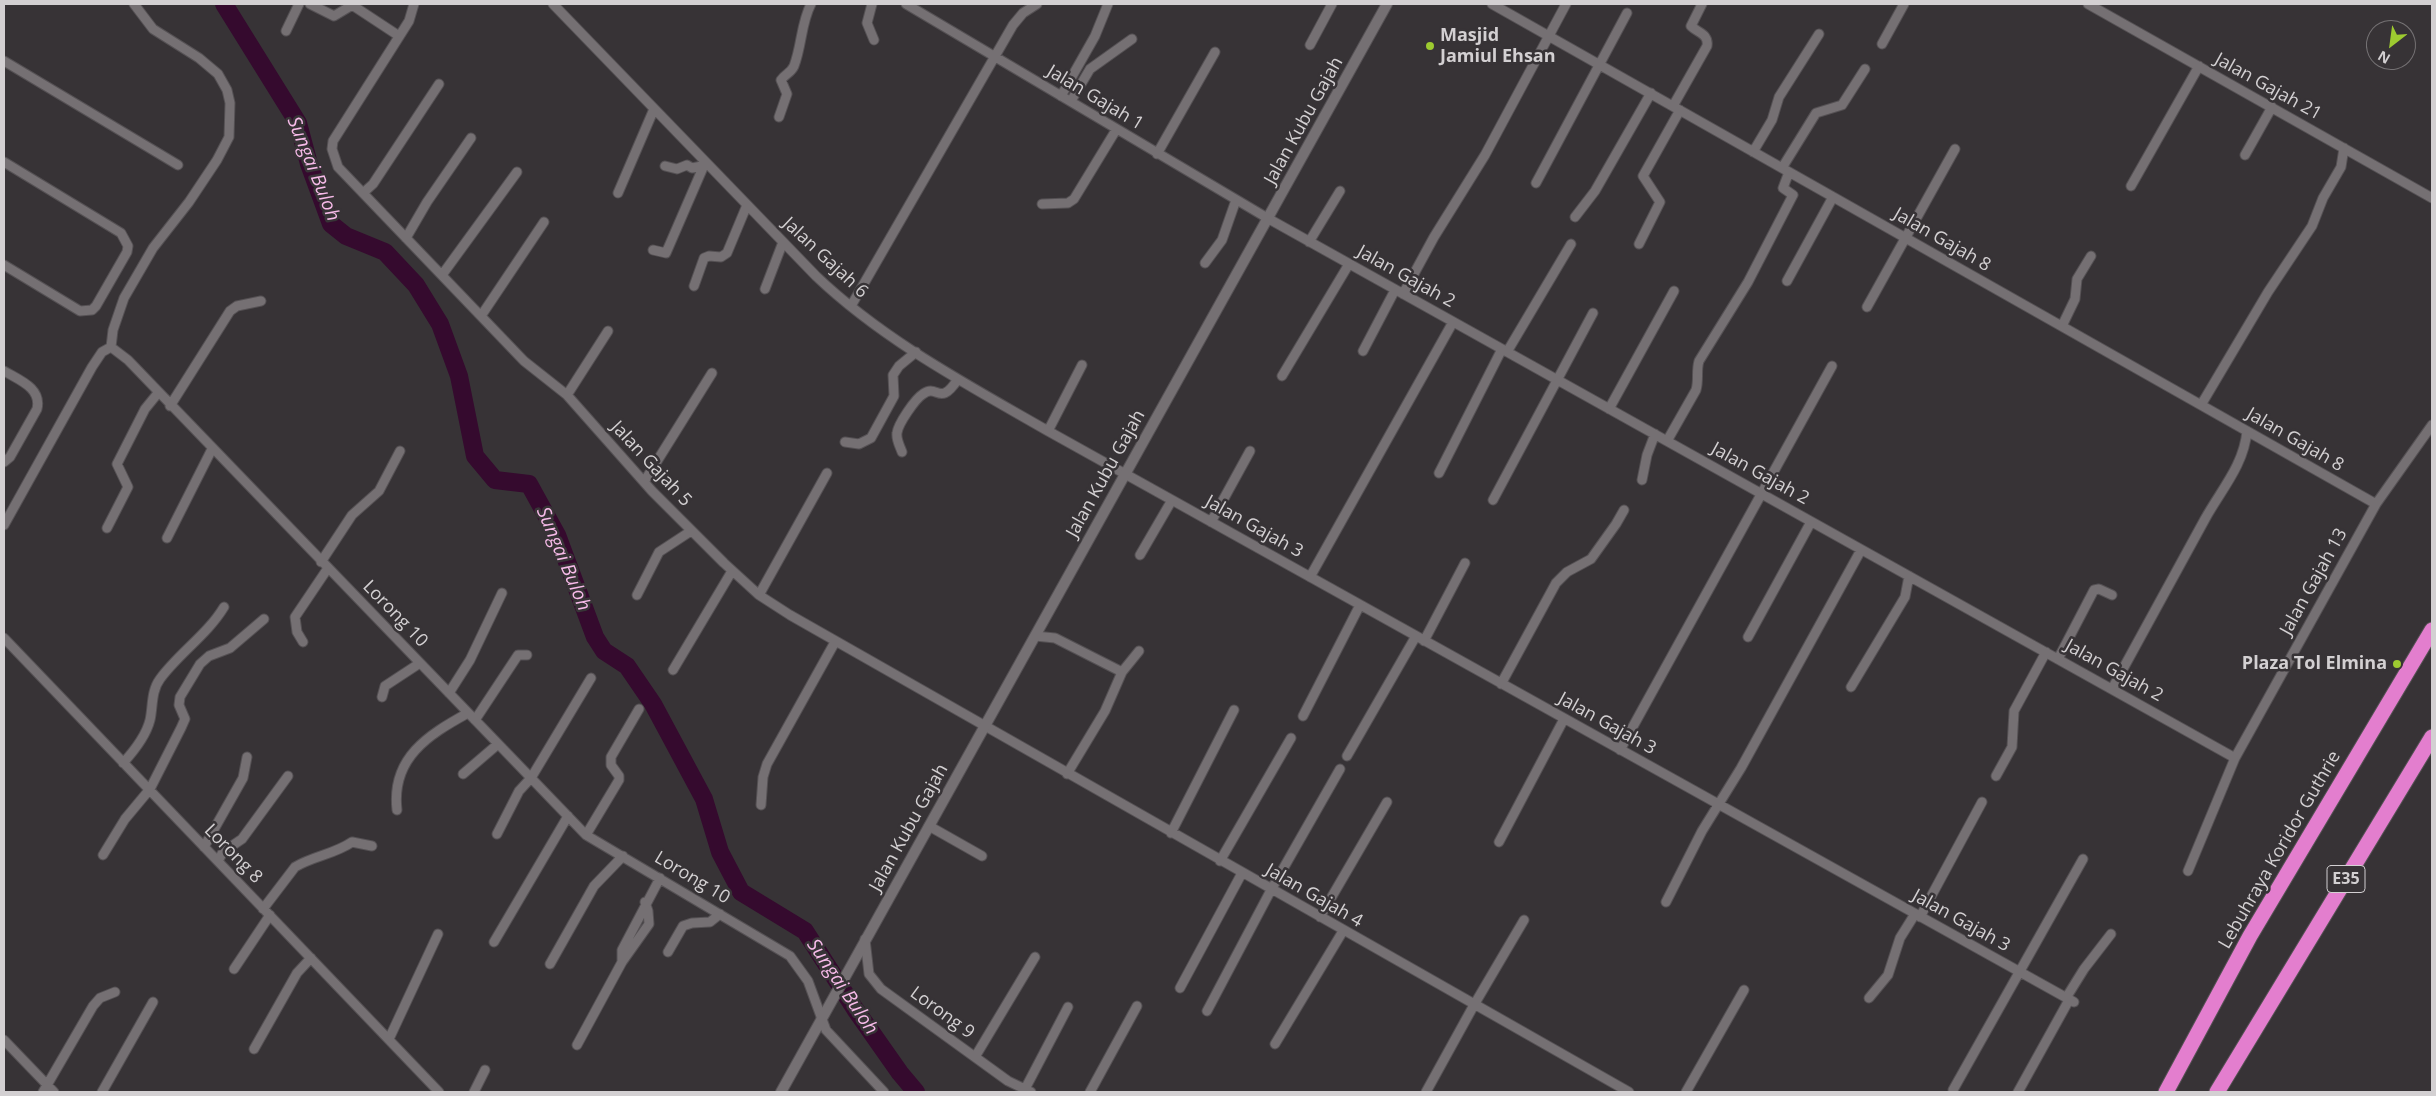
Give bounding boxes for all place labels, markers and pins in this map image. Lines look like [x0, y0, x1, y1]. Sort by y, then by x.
place label: Masjid Jamiul Ehsan [1440, 25, 1556, 68]
marker: Masjid Jamiul Ehsan [1424, 40, 1436, 52]
place label: Plaza Tol Elmina [2242, 653, 2387, 675]
marker: Plaza Tol Elmina [2391, 658, 2403, 670]

